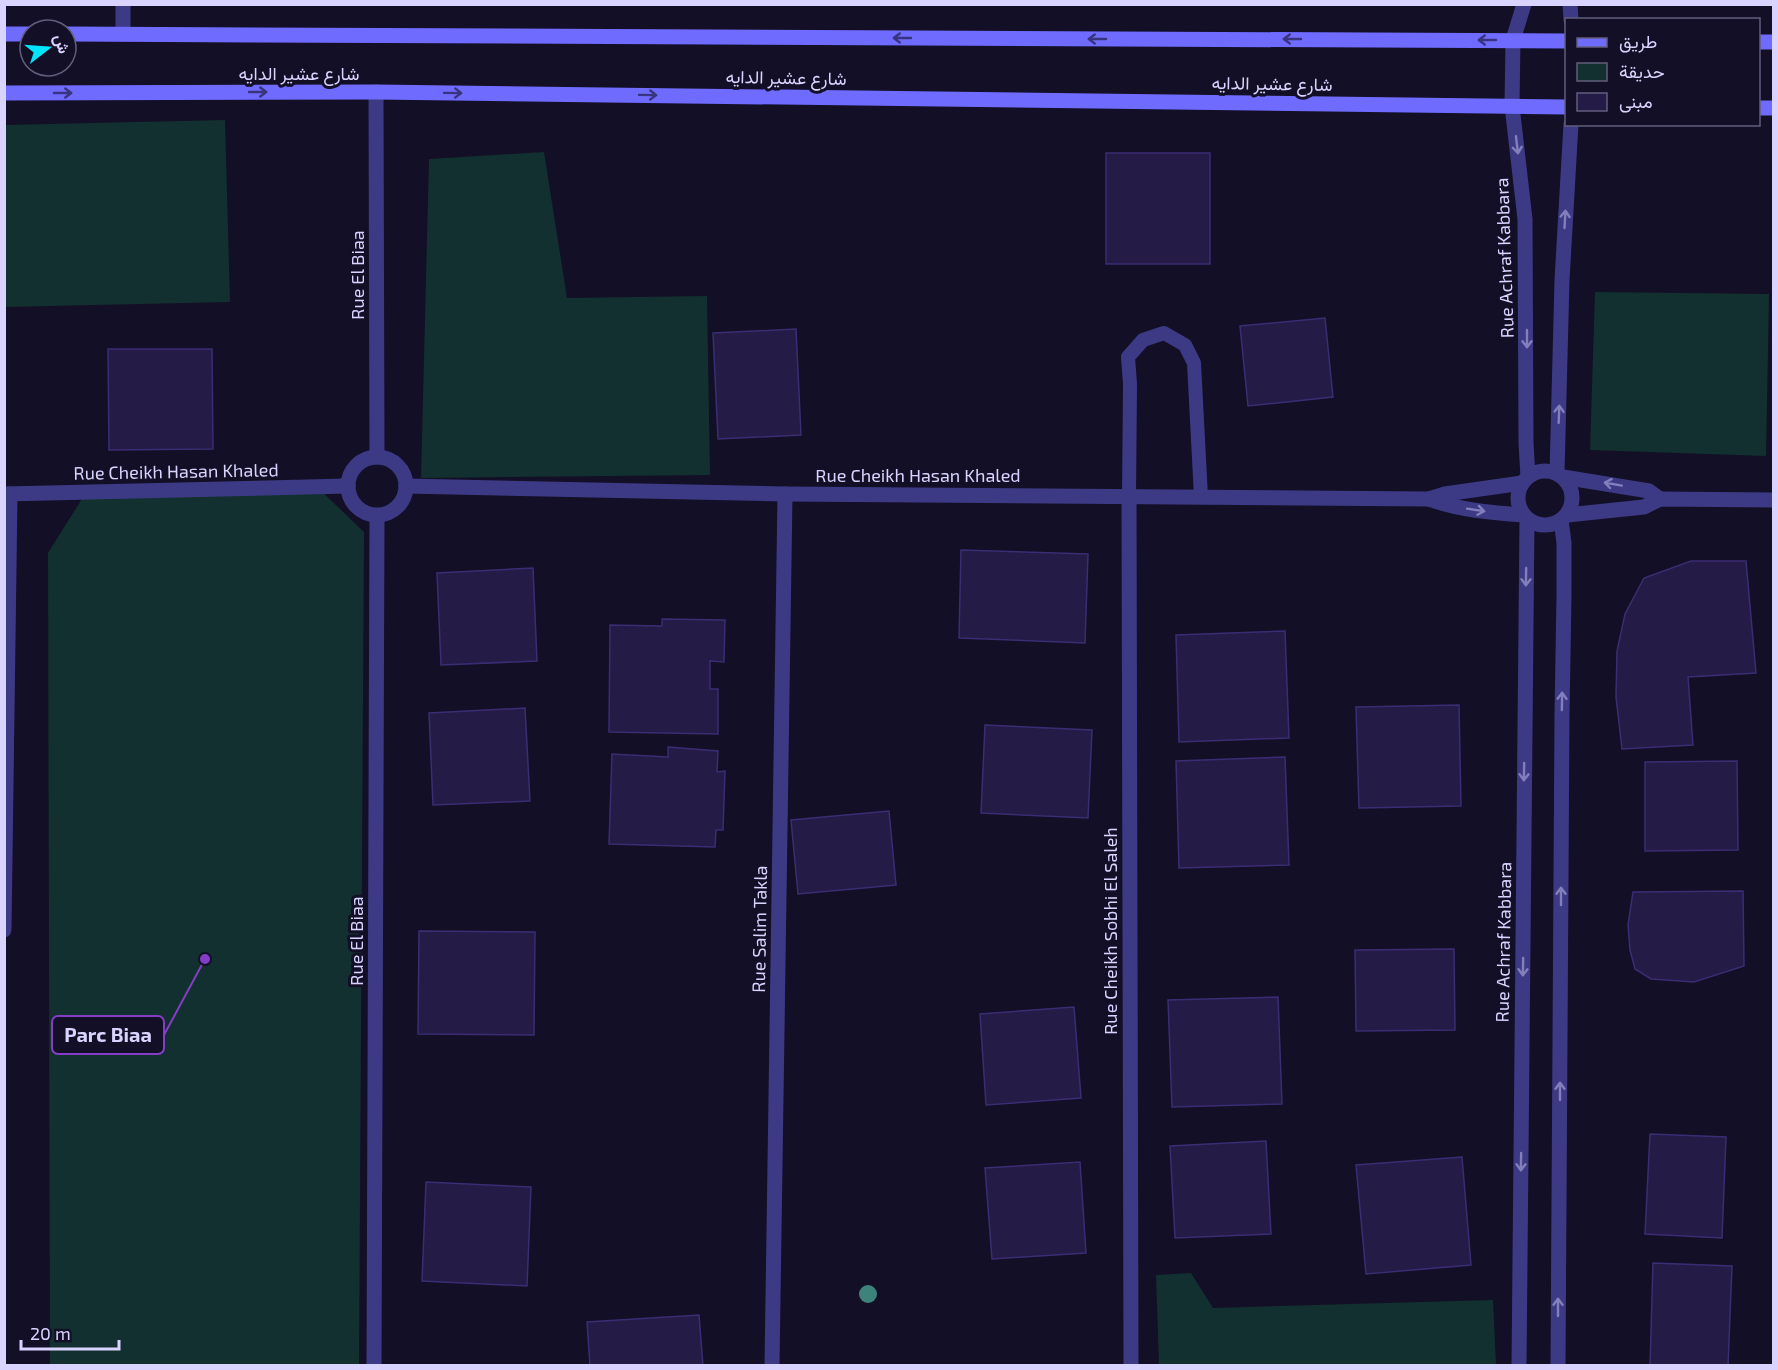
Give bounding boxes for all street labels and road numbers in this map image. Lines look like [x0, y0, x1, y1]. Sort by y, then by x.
street label: شارع عشير الدايه [239, 62, 359, 86]
street label: شارع عشير الدايه [725, 65, 847, 91]
street label: شارع عشير الدايه [1211, 71, 1333, 97]
street label: Rue Achraf Kabbara [1490, 177, 1518, 339]
street label: Rue El Biaa [346, 230, 368, 320]
street label: Rue Cheikh Hasan Khaled [73, 458, 279, 484]
street label: Rue Cheikh Hasan Khaled [815, 464, 1021, 486]
street label: Rue Cheikh Sobhi El Saleh [1099, 827, 1121, 1035]
street label: Rue Achraf Kabbara [1491, 861, 1515, 1023]
street label: Rue Salim Takla [747, 865, 771, 993]
street label: Rue El Biaa [345, 896, 367, 986]

